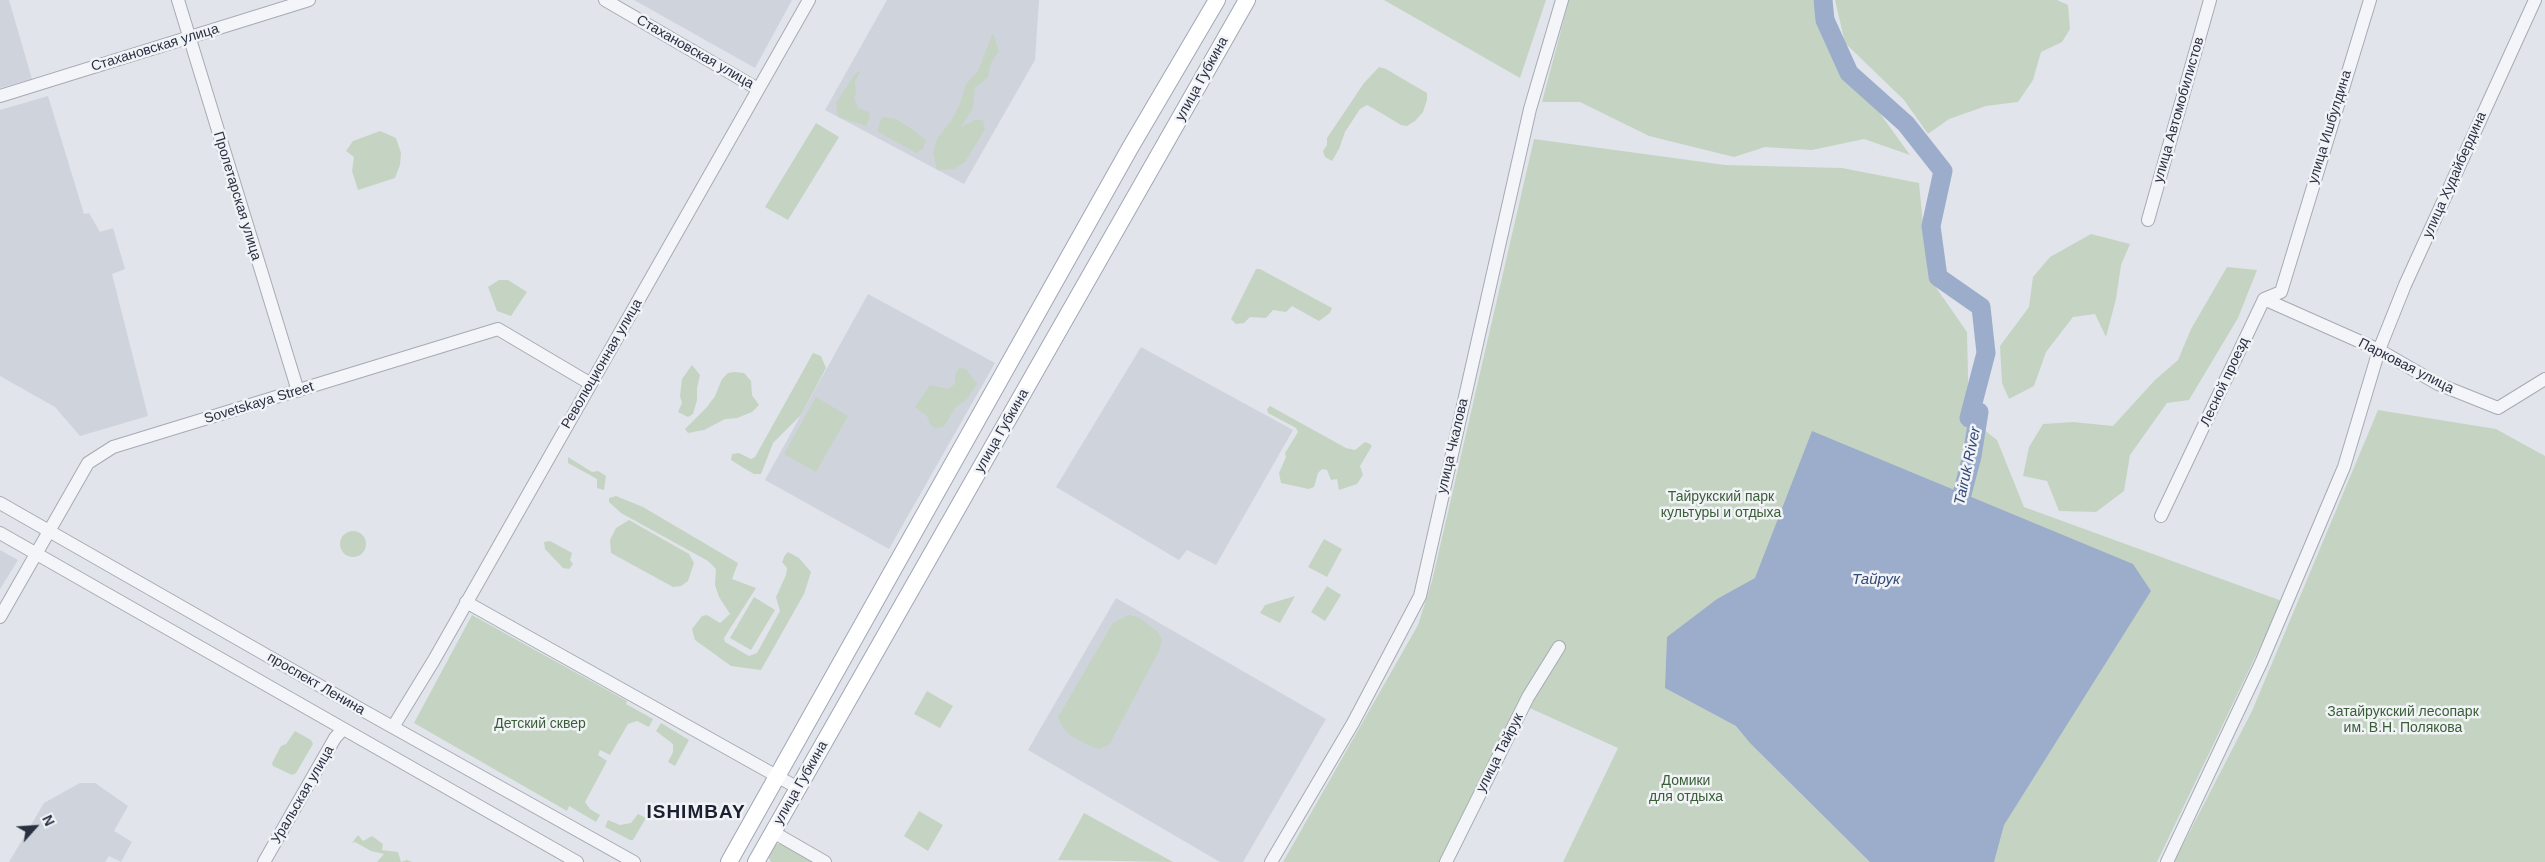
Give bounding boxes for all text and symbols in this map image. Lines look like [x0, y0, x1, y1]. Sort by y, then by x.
street label: Стахановская улица [633, 12, 757, 92]
street label: Стахановская улица [89, 21, 221, 75]
street label: улица Губкина [1172, 34, 1232, 124]
street label: улица Автомобилистов [2150, 35, 2208, 185]
street label: улица Ишбулдина [2305, 68, 2355, 186]
street label: улица Худайбердина [2420, 109, 2490, 241]
street label: Пролетарская улица [209, 130, 265, 262]
street label: Революционная улица [558, 296, 646, 432]
street label: Лесной проезд [2197, 335, 2253, 429]
street label: Парковая улица [2356, 335, 2456, 397]
street label: Sovetskaya Street [202, 378, 316, 428]
street label: улица Губкина [971, 386, 1033, 476]
street label: улица Чкалова [1434, 397, 1472, 495]
water label: Tairuk River [1951, 425, 1985, 507]
park label: Тайрукский парк культуры и отдыха [1661, 489, 1781, 522]
water label: Тайрук [1852, 571, 1900, 589]
street label: проспект Ленина [264, 649, 368, 719]
park label: Затайрукский лесопарк им. В.Н. Полякова [2327, 704, 2479, 736]
street label: улица Тайрук [1473, 711, 1527, 795]
park label: Детский сквер [494, 716, 586, 732]
street label: улица Губкина [770, 738, 832, 828]
street label: Уральская улица [268, 743, 338, 847]
park label: Домики для отдыха [1649, 773, 1723, 806]
north arrow [10, 802, 60, 852]
district label: ISHIMBAY [645, 802, 747, 824]
text: N [39, 812, 58, 828]

